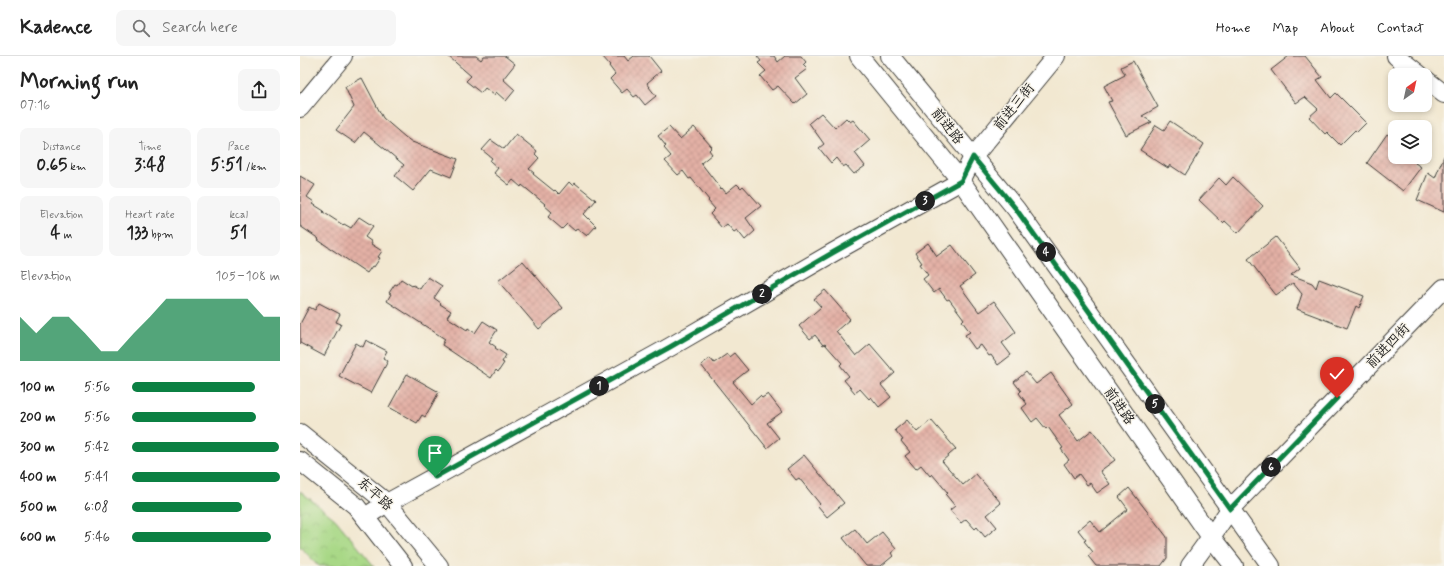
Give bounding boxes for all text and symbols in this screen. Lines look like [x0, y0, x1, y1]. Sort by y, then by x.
search box [116, 10, 396, 46]
text: Kadence [20, 15, 92, 40]
icon: search [130, 17, 152, 39]
text: Search here [162, 18, 238, 38]
text: Home [1216, 19, 1250, 37]
text: Map [1272, 19, 1298, 37]
text: About [1320, 19, 1355, 37]
text: Contact [1377, 19, 1424, 37]
text: Morning run [20, 68, 139, 96]
north arrow [1388, 68, 1432, 112]
map controls [1388, 68, 1432, 164]
button: share [238, 69, 280, 111]
street label: 前进三街 [989, 80, 1039, 134]
text: 07:16 [20, 97, 50, 114]
street label: 前进路 [927, 104, 967, 148]
button: layers [1388, 120, 1432, 164]
text: Distance [42, 140, 81, 154]
text: Time [138, 140, 162, 154]
text: Pace [228, 140, 250, 154]
text: 0.65 [36, 154, 67, 176]
text: 3:48 [134, 154, 166, 176]
text: 5:51 [211, 154, 243, 176]
text: km [67, 160, 86, 174]
text: /km [243, 160, 267, 174]
pin: 3 [915, 191, 935, 211]
text: 3 [923, 194, 927, 208]
text: Elevation [40, 208, 83, 222]
text: Heart rate [125, 208, 175, 222]
text: kcal [229, 208, 248, 222]
text: 4 [51, 222, 60, 244]
text: 133 [127, 222, 148, 244]
text: 51 [230, 222, 247, 244]
text: m [60, 228, 72, 242]
text: bpm [148, 228, 173, 242]
pin: 4 [1036, 242, 1056, 262]
text: 4 [1043, 245, 1049, 259]
text: Elevation [20, 268, 71, 285]
text: 105–108 m [215, 268, 280, 285]
pin: 2 [752, 284, 772, 304]
text: 2 [759, 287, 765, 301]
street label: 前进四街 [1362, 320, 1414, 372]
pin [1320, 357, 1354, 398]
icon: check [1326, 363, 1348, 385]
pin: 1 [589, 376, 609, 396]
text: 100 m [20, 379, 55, 396]
text: 5:56 [84, 379, 110, 396]
text: 1 [597, 379, 601, 393]
street label: 前进路 [1100, 384, 1138, 428]
pin: 5 [1145, 394, 1165, 414]
text: 5 [1152, 397, 1158, 411]
text: 200 m [20, 409, 55, 426]
text: 5:56 [84, 409, 110, 426]
pin [418, 436, 452, 477]
text: 300 m [20, 439, 55, 456]
text: 5:42 [84, 439, 110, 456]
icon: arrive [424, 442, 446, 464]
pin: 6 [1261, 457, 1281, 477]
text: 6 [1268, 460, 1274, 474]
text: 400 m [20, 469, 57, 486]
text: 5:41 [84, 469, 108, 486]
street label: 东平路 [353, 473, 397, 515]
text: 500 m [20, 499, 57, 516]
text: 6:08 [84, 499, 109, 516]
text: 600 m [20, 529, 56, 546]
text: 5:46 [84, 529, 110, 546]

